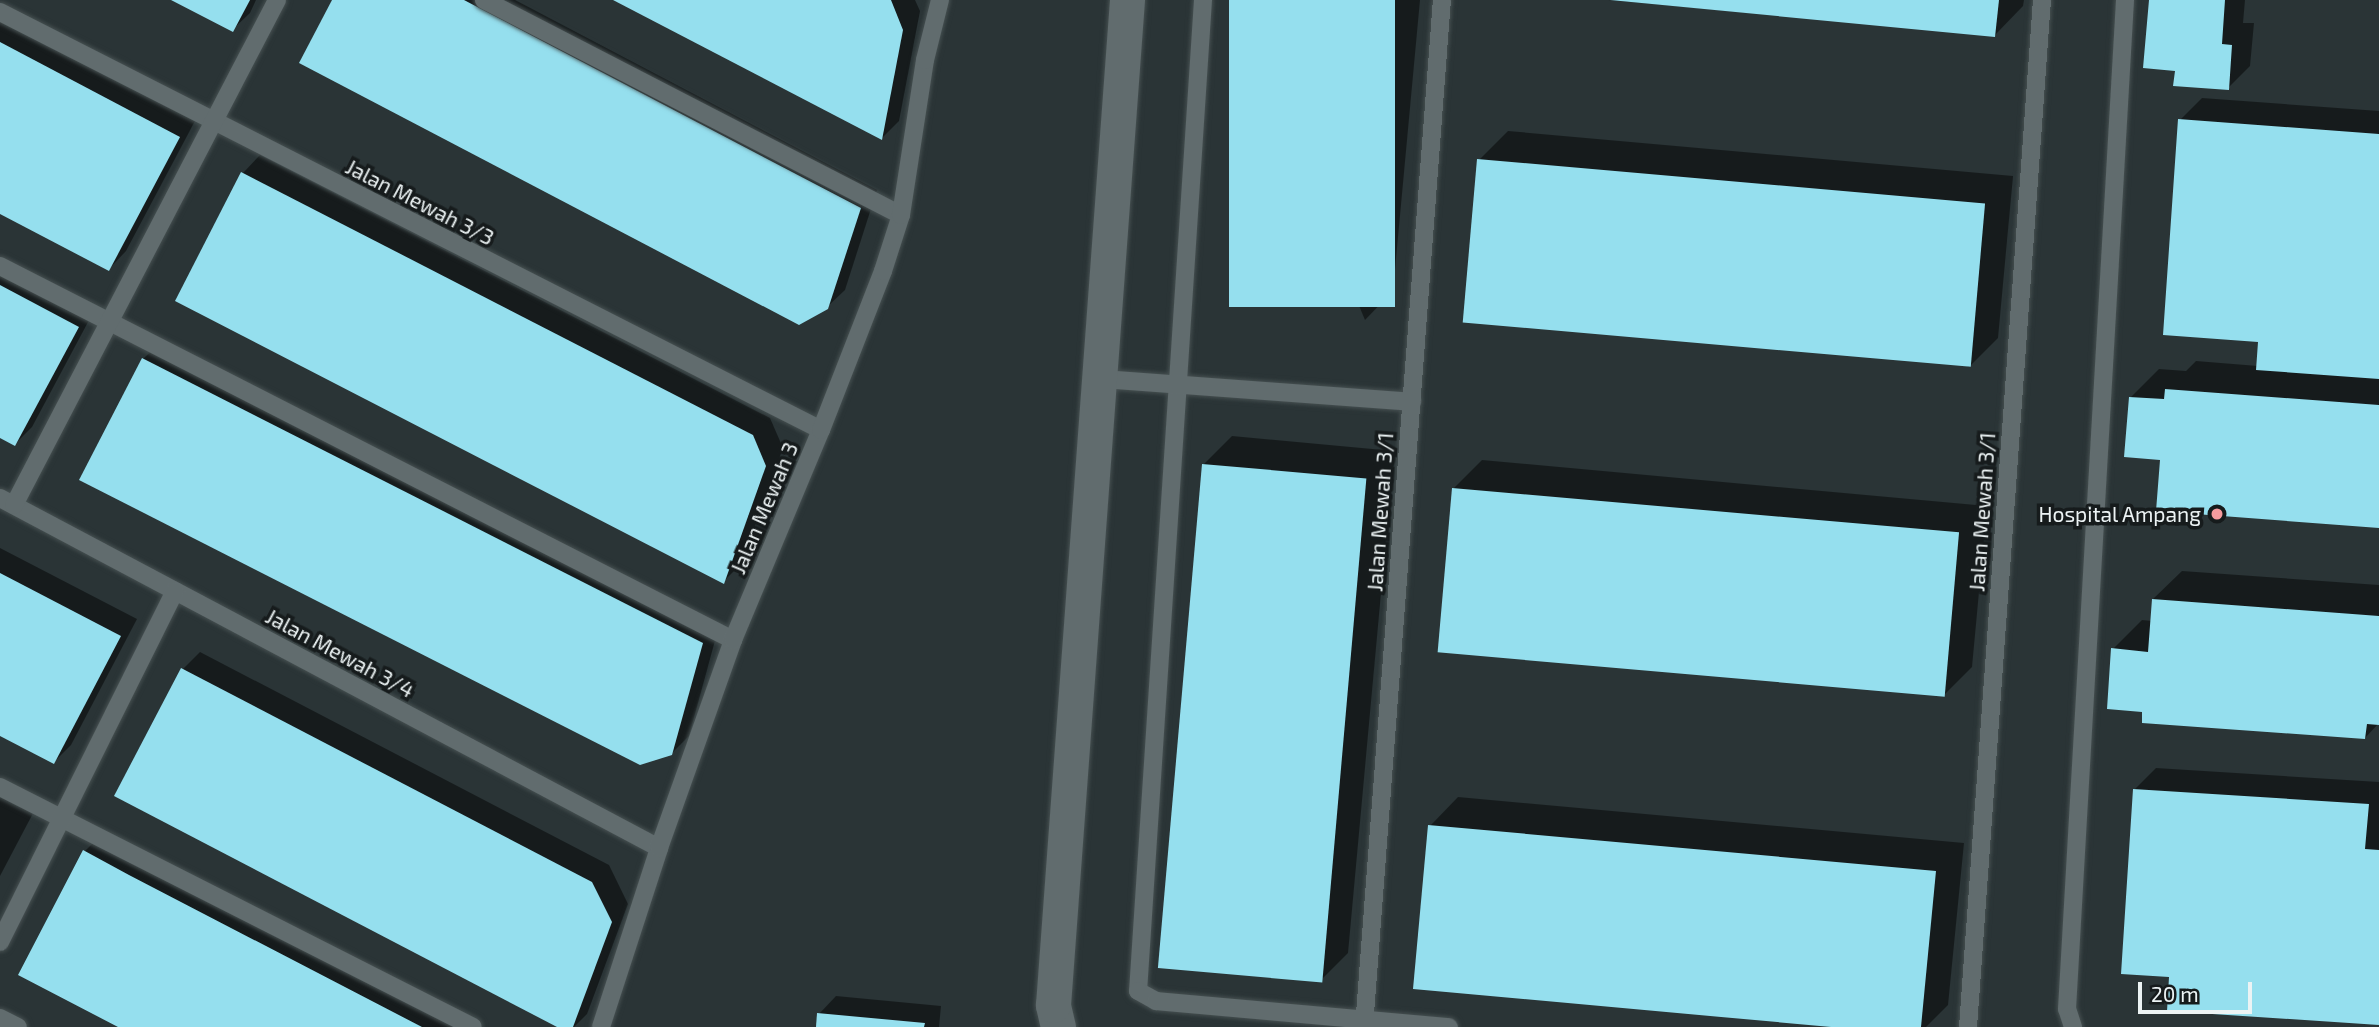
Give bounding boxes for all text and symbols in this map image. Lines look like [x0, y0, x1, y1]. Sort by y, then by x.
street label: Jalan Mewah 3/3 [342, 154, 498, 250]
street label: Jalan Mewah 3/1 [1362, 432, 1398, 592]
street label: Jalan Mewah 3/1 [1964, 432, 2000, 592]
street label: Jalan Mewah 3 [725, 438, 803, 578]
place label: Hospital Ampang [2037, 501, 2201, 527]
marker: Hospital Ampang [2207, 504, 2227, 524]
street label: Jalan Mewah 3/4 [262, 603, 418, 703]
scale bar [2141, 968, 2255, 1012]
text: 20 m [2151, 981, 2199, 1006]

